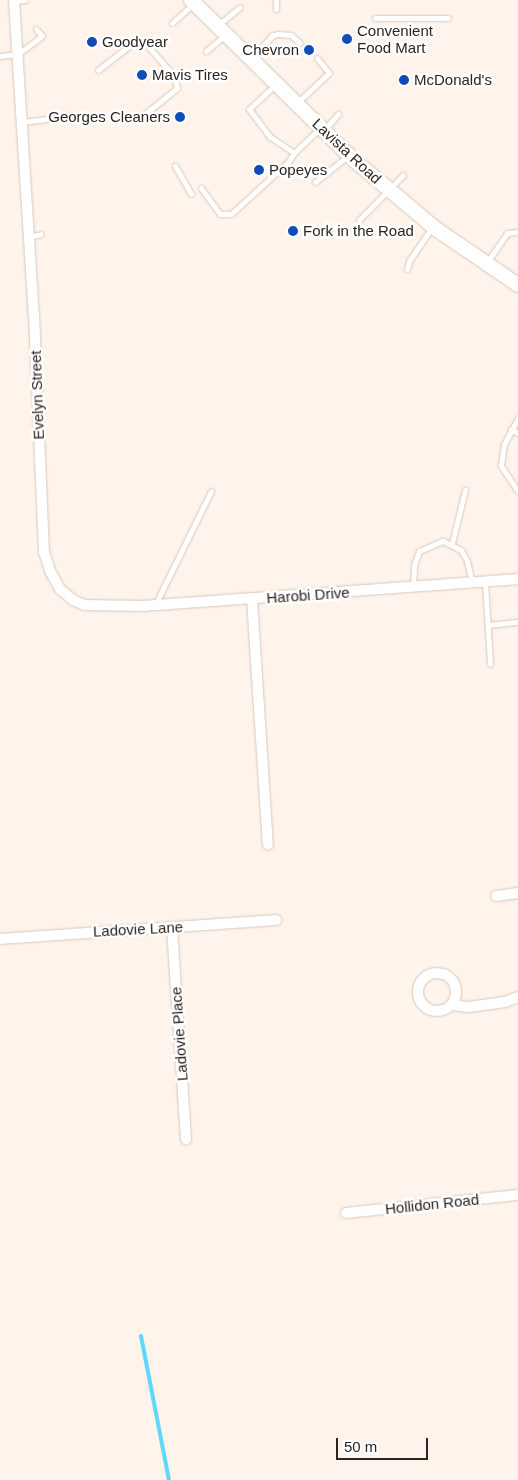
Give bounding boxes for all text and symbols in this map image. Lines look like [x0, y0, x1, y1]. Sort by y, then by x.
place label: Convenient Food Mart [357, 21, 433, 56]
place label: Goodyear [102, 33, 168, 51]
marker: Convenient Food Mart [341, 33, 353, 45]
marker: Goodyear [86, 36, 98, 48]
place label: Chevron [242, 41, 299, 59]
marker: Chevron [303, 44, 315, 56]
place label: Mavis Tires [152, 66, 228, 84]
marker: Mavis Tires [136, 69, 148, 81]
place label: McDonald's [414, 71, 492, 89]
marker: McDonald's [398, 74, 410, 86]
place label: Georges Cleaners [48, 108, 170, 126]
marker: Georges Cleaners [174, 111, 186, 123]
street label: Lavista Road [309, 115, 385, 187]
place label: Popeyes [269, 161, 327, 179]
marker: Popeyes [253, 164, 265, 176]
place label: Fork in the Road [303, 222, 414, 240]
marker: Fork in the Road [287, 225, 299, 237]
street label: Evelyn Street [26, 350, 48, 440]
street label: Harobi Drive [266, 583, 350, 607]
street label: Ladovie Lane [93, 918, 183, 940]
street label: Ladovie Place [167, 986, 191, 1082]
street label: Hollidon Road [384, 1190, 480, 1218]
scale bar [338, 1428, 430, 1460]
text: 50 m [344, 1438, 377, 1455]

